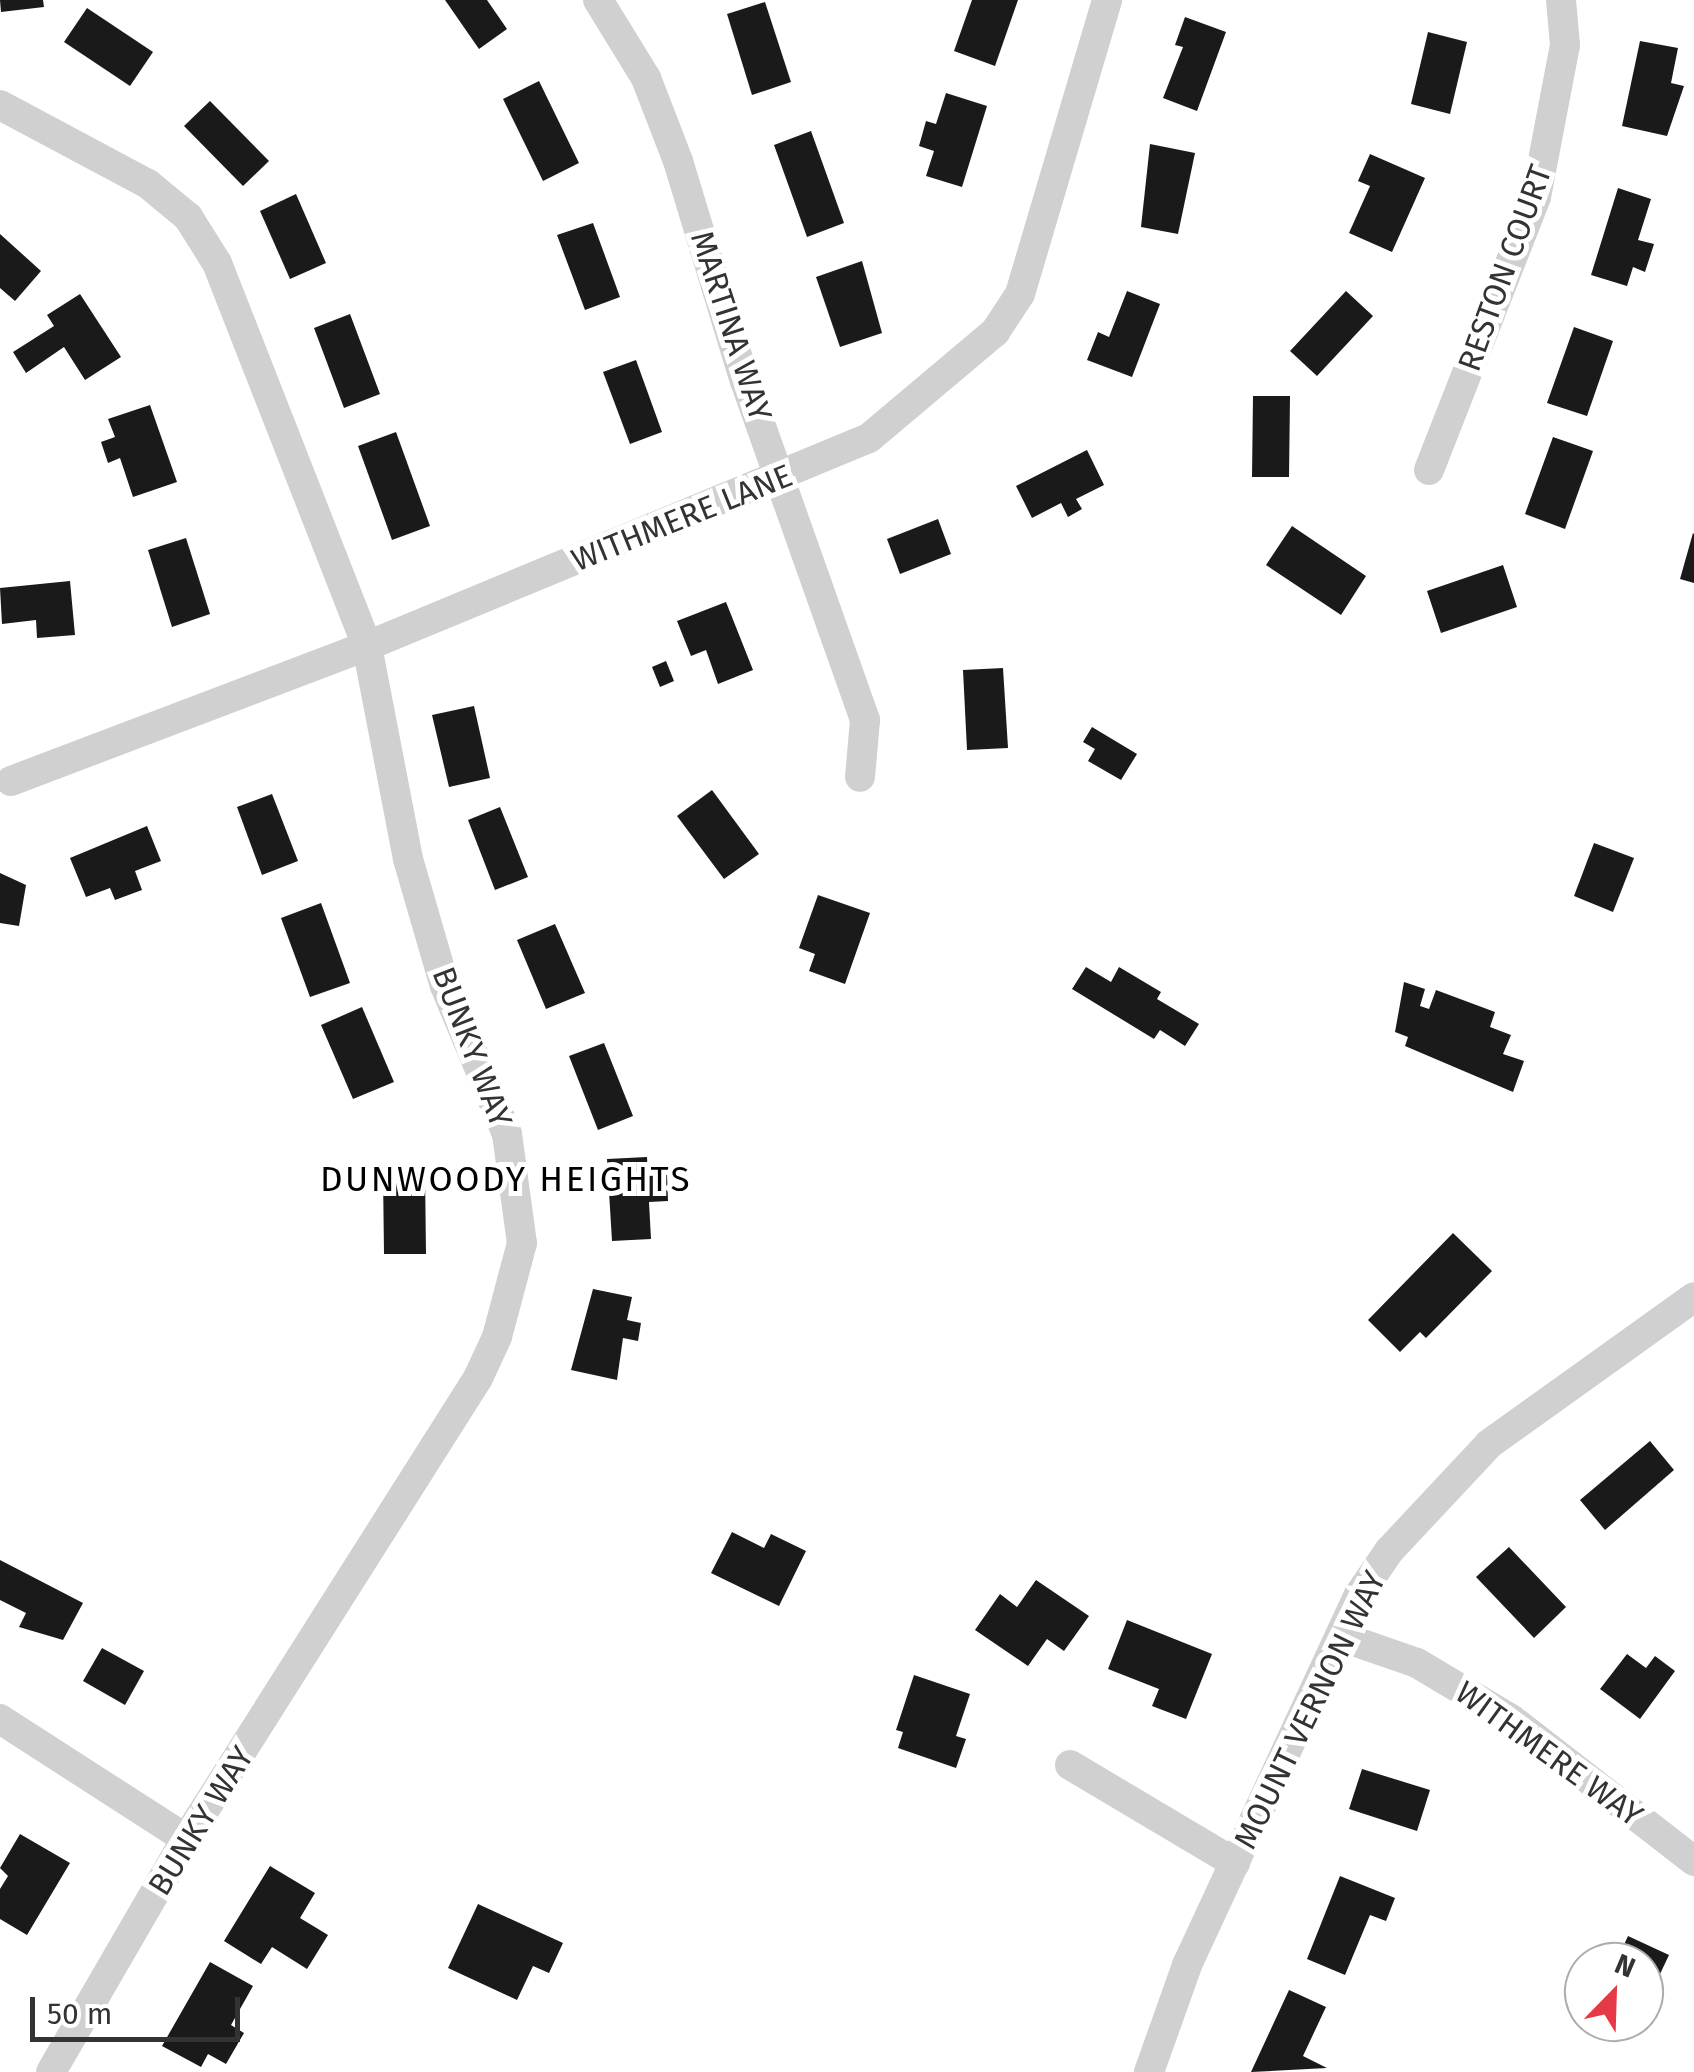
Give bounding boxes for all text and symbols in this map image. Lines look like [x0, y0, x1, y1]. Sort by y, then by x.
street label: RESTON COURT [1450, 160, 1560, 376]
street label: MARTINA WAY [682, 226, 780, 426]
street label: WITHMERE LANE [566, 456, 798, 580]
street label: BUNKY WAY [424, 962, 520, 1132]
district label: DUNWOODY HEIGHTS [320, 1158, 692, 1200]
street label: MOUNT VERNON WAY [1226, 1565, 1394, 1855]
street label: WITHMERE WAY [1448, 1673, 1650, 1835]
street label: BUNKY WAY [140, 1739, 262, 1903]
north arrow [1564, 1942, 1664, 2042]
text: N [1610, 1947, 1640, 1985]
scale bar [35, 1977, 245, 2039]
text: 50 m [47, 1996, 112, 2032]

